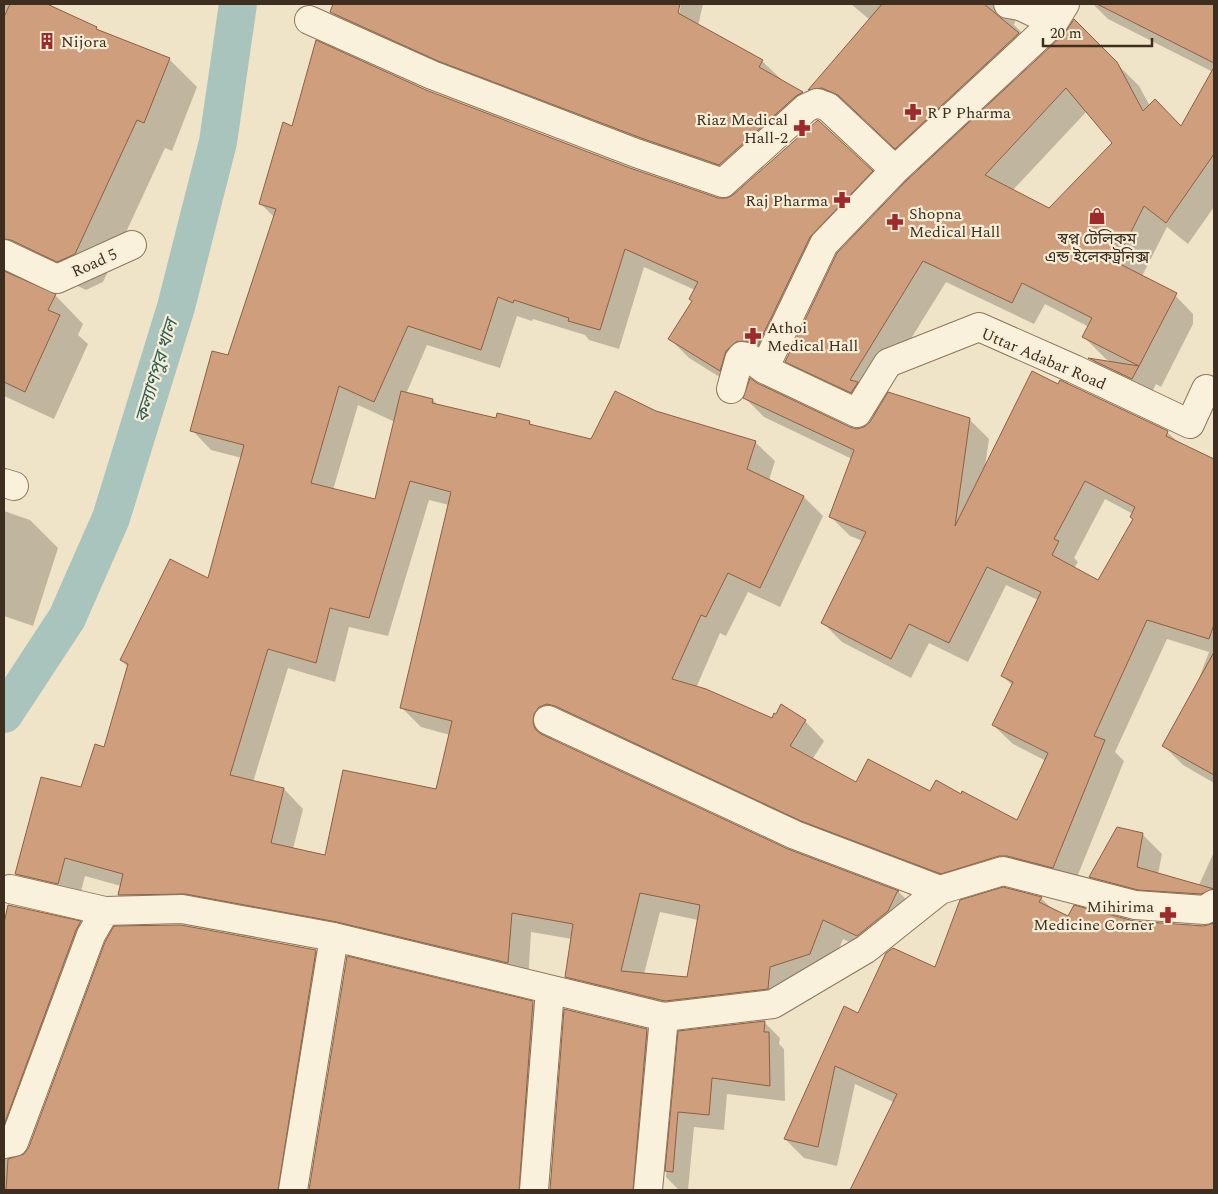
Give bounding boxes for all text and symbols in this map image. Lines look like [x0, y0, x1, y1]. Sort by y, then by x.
scale bar [1043, 15, 1152, 47]
text: 20 m [1050, 22, 1082, 45]
place label: Nijora [61, 30, 107, 54]
building icon: Nijora [37, 31, 57, 51]
place label: R P Pharma [927, 101, 1011, 125]
pharmacy icon: R P Pharma [903, 102, 923, 122]
place label: Riaz Medical Hall-2 [696, 108, 788, 150]
pharmacy icon: Riaz Medical Hall-2 [792, 118, 812, 138]
place label: Raj Pharma [745, 189, 828, 213]
pharmacy icon: Raj Pharma [832, 190, 852, 210]
place label: Shopna Medical Hall [909, 202, 1000, 244]
shop icon: স্বপ্ন টেলিকম এন্ড ইলেকট্রনিক্স [1087, 206, 1107, 226]
pharmacy icon: Shopna Medical Hall [885, 212, 905, 232]
place label: স্বপ্ন টেলিকম এন্ড ইলেকট্রনিক্স [1045, 227, 1150, 269]
street label: Road 5 [68, 242, 121, 284]
water label: কল্যাণপুর খাল [128, 313, 186, 426]
place label: Athoi Medical Hall [767, 316, 858, 358]
street label: Uttar Adabar Road [977, 322, 1110, 396]
pharmacy icon: Athoi Medical Hall [743, 326, 763, 346]
place label: Mihirima Medicine Corner [1033, 895, 1154, 937]
pharmacy icon: Mihirima Medicine Corner [1158, 905, 1178, 925]

